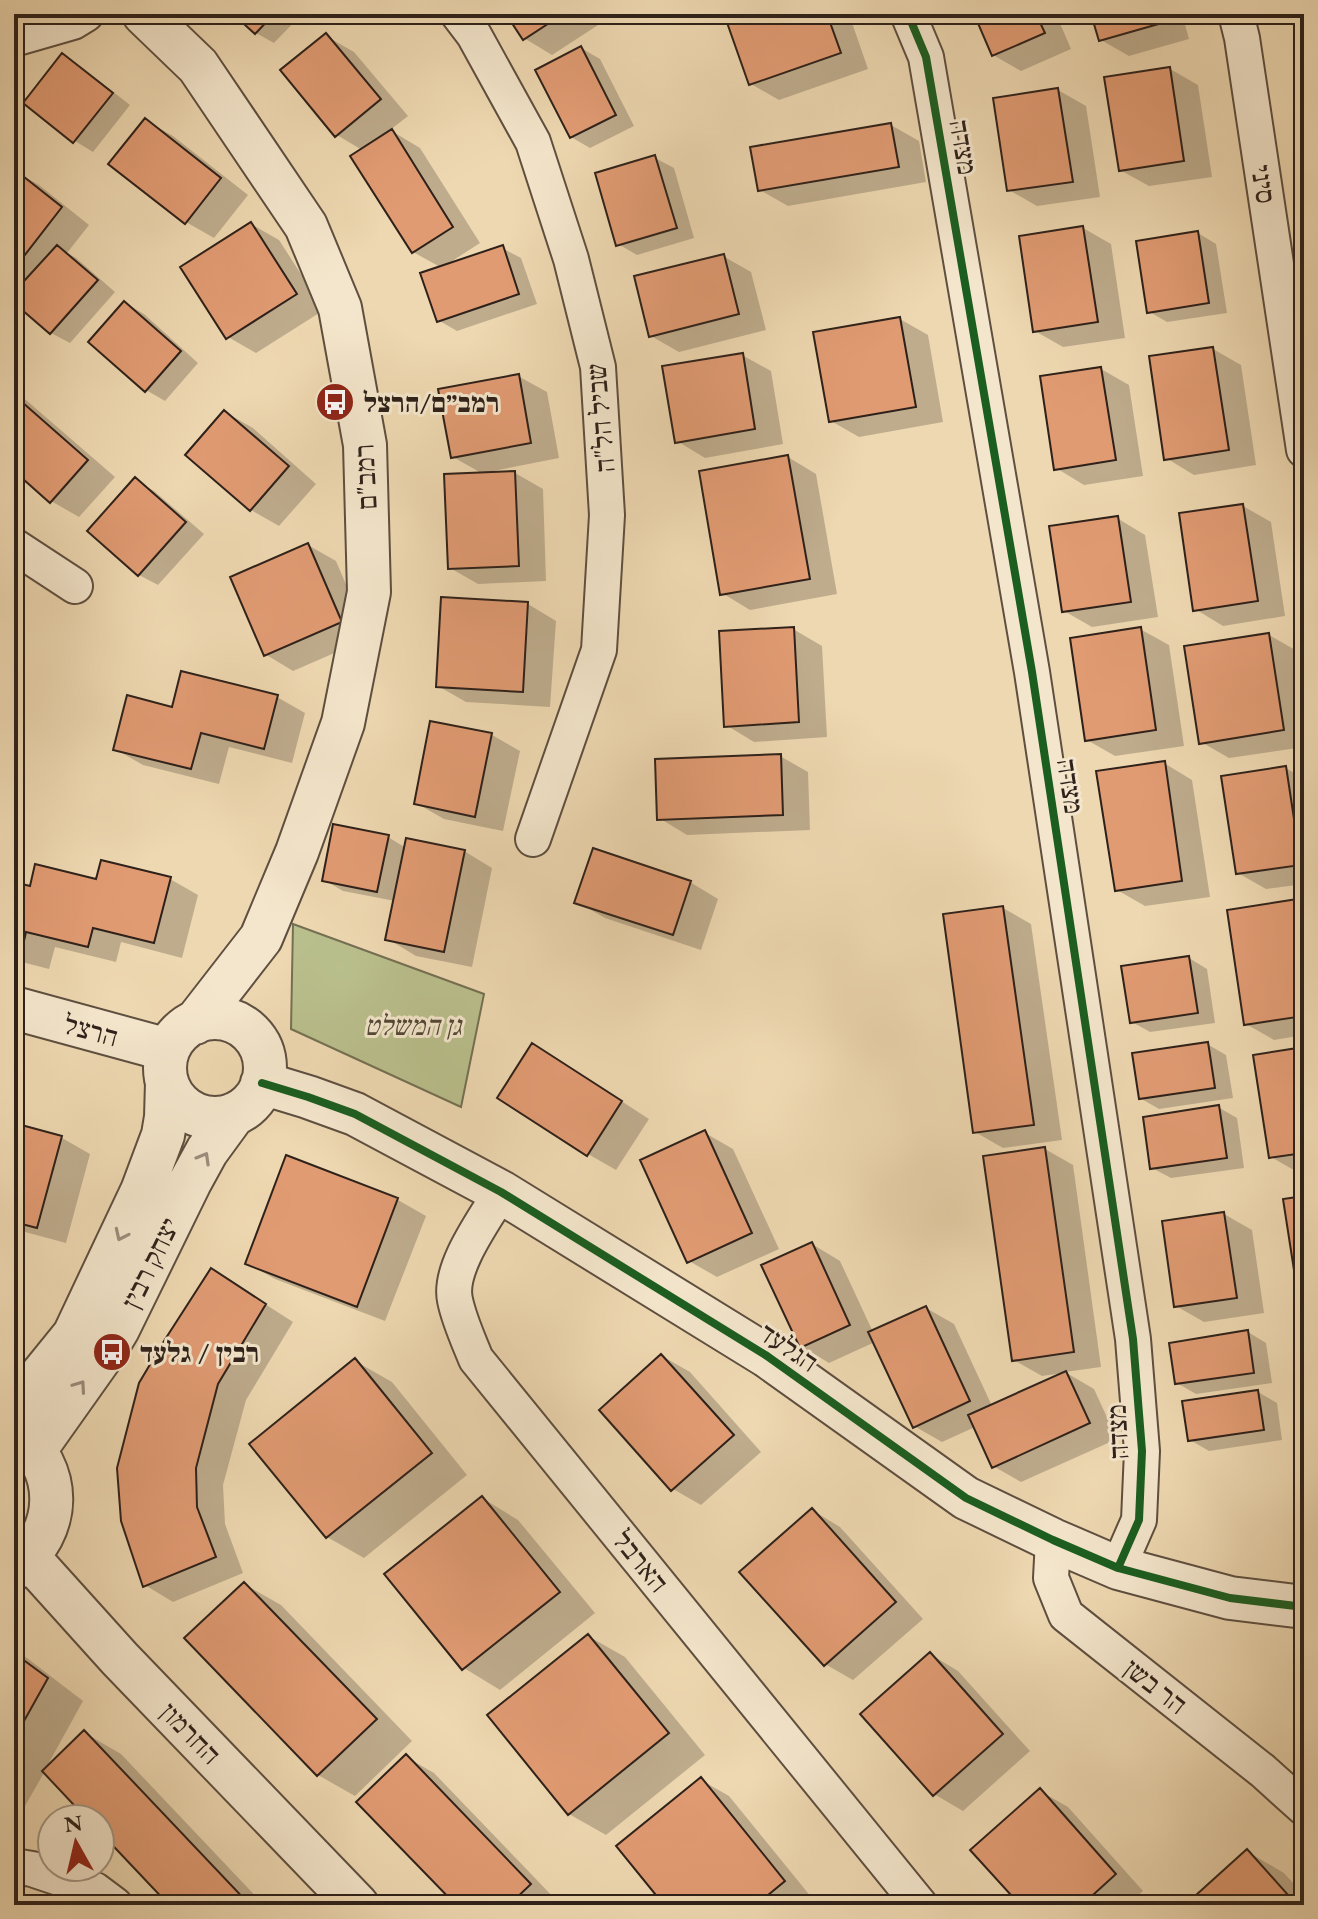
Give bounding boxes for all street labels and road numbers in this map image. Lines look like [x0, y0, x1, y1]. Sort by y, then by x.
street label: מצדה [941, 116, 987, 178]
street label: סיני [1243, 162, 1285, 206]
street label: שביל הל"ה [577, 362, 623, 474]
street label: רמב"ם [345, 443, 385, 511]
street label: מצדה [1049, 756, 1093, 816]
street label: הרצל [60, 1005, 122, 1055]
street label: יצחק רבין [113, 1212, 187, 1314]
street label: הגלעד [752, 1314, 826, 1380]
street label: מצדה [1098, 1403, 1136, 1461]
street label: הארבל [605, 1522, 677, 1600]
street label: הר בשן [1117, 1650, 1195, 1722]
street label: החרמון [153, 1694, 229, 1772]

